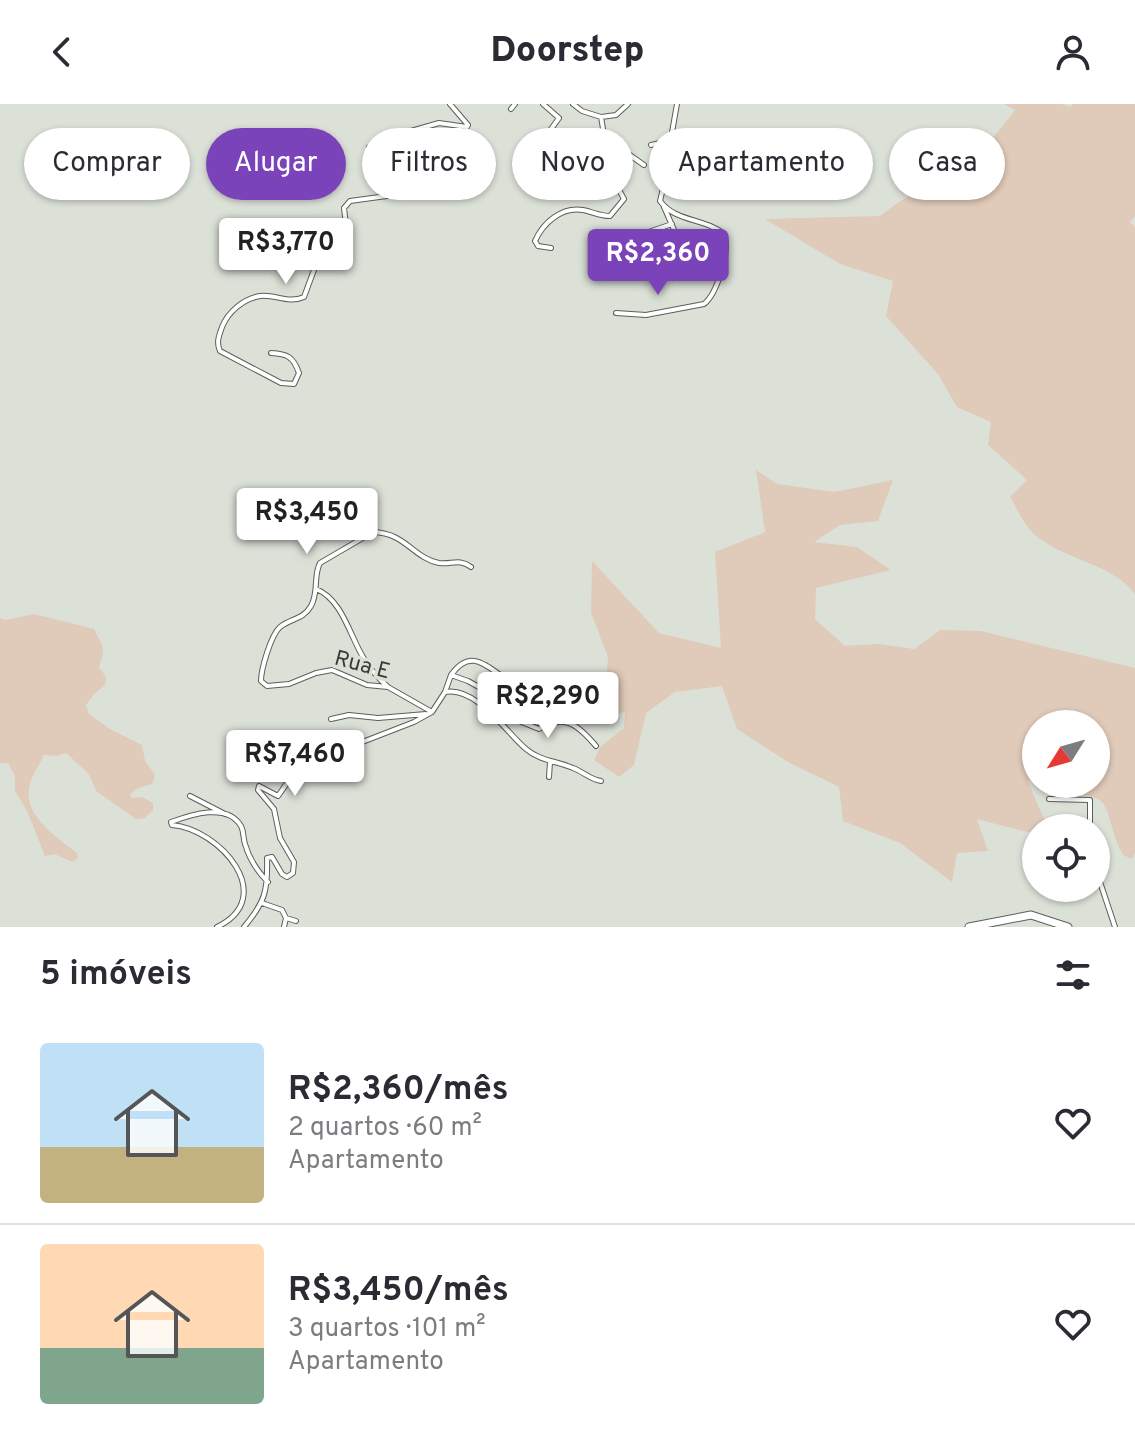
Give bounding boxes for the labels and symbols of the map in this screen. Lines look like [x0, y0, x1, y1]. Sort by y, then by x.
pin: R$3,770 [212, 218, 360, 286]
pin: R$2,360 [584, 229, 732, 297]
pin: R$3,450 [233, 488, 381, 556]
street label: Rua E [331, 646, 393, 686]
pin: R$2,290 [474, 672, 622, 740]
north arrow [1022, 710, 1110, 798]
pin: R$7,460 [221, 730, 369, 798]

